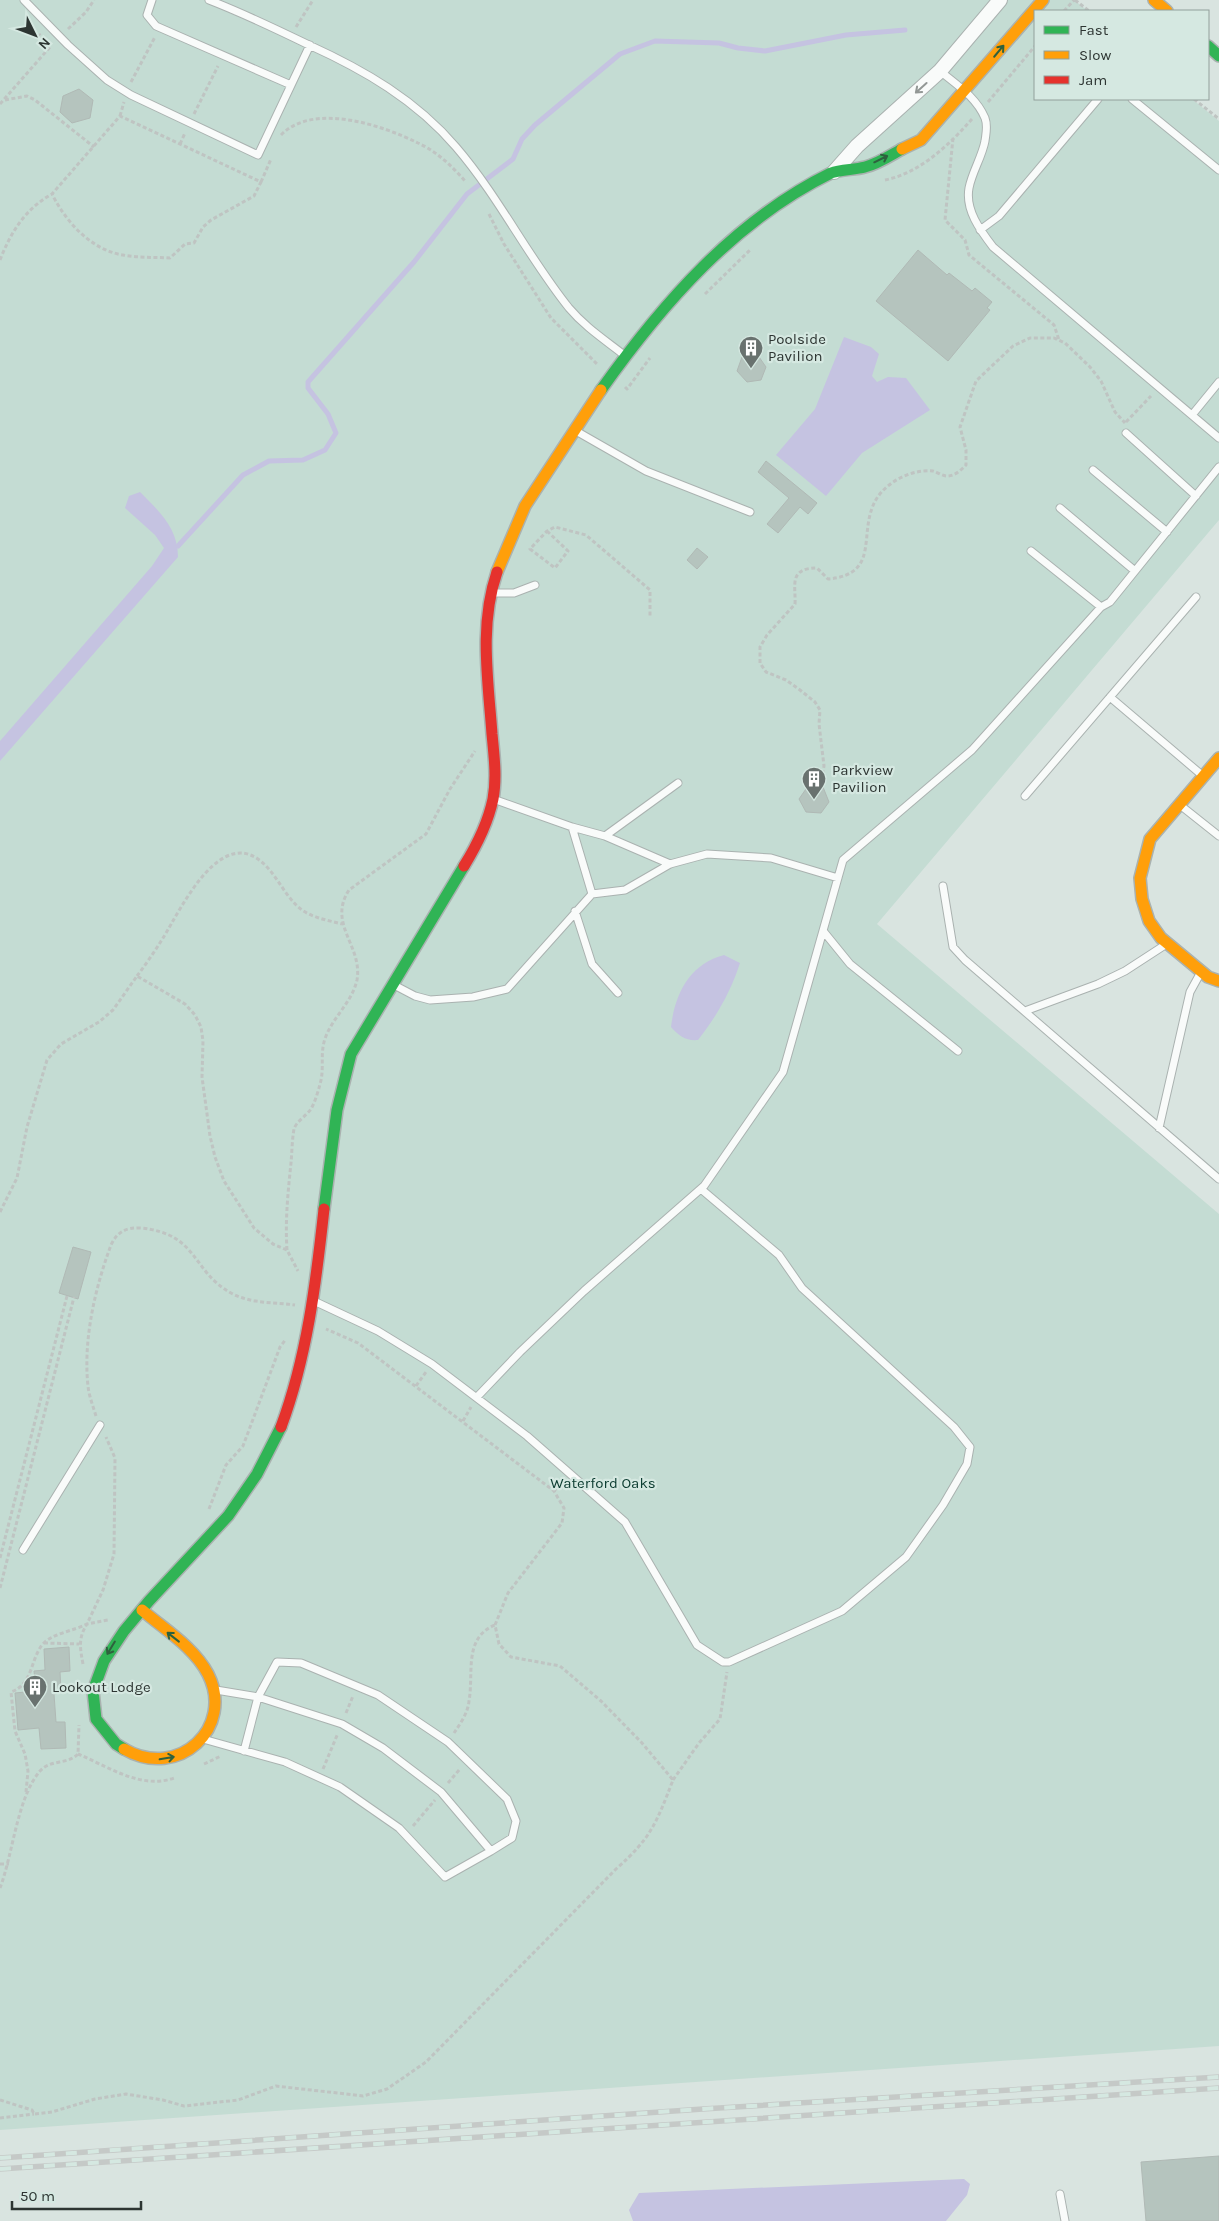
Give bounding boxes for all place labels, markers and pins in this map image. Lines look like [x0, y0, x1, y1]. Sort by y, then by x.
place label: Poolside Pavilion [768, 330, 826, 365]
building icon: Poolside Pavilion [738, 335, 764, 369]
place label: Parkview Pavilion [832, 761, 893, 796]
building icon: Parkview Pavilion [801, 766, 827, 800]
building icon: Lookout Lodge [22, 1674, 48, 1708]
place label: Lookout Lodge [52, 1678, 151, 1696]

